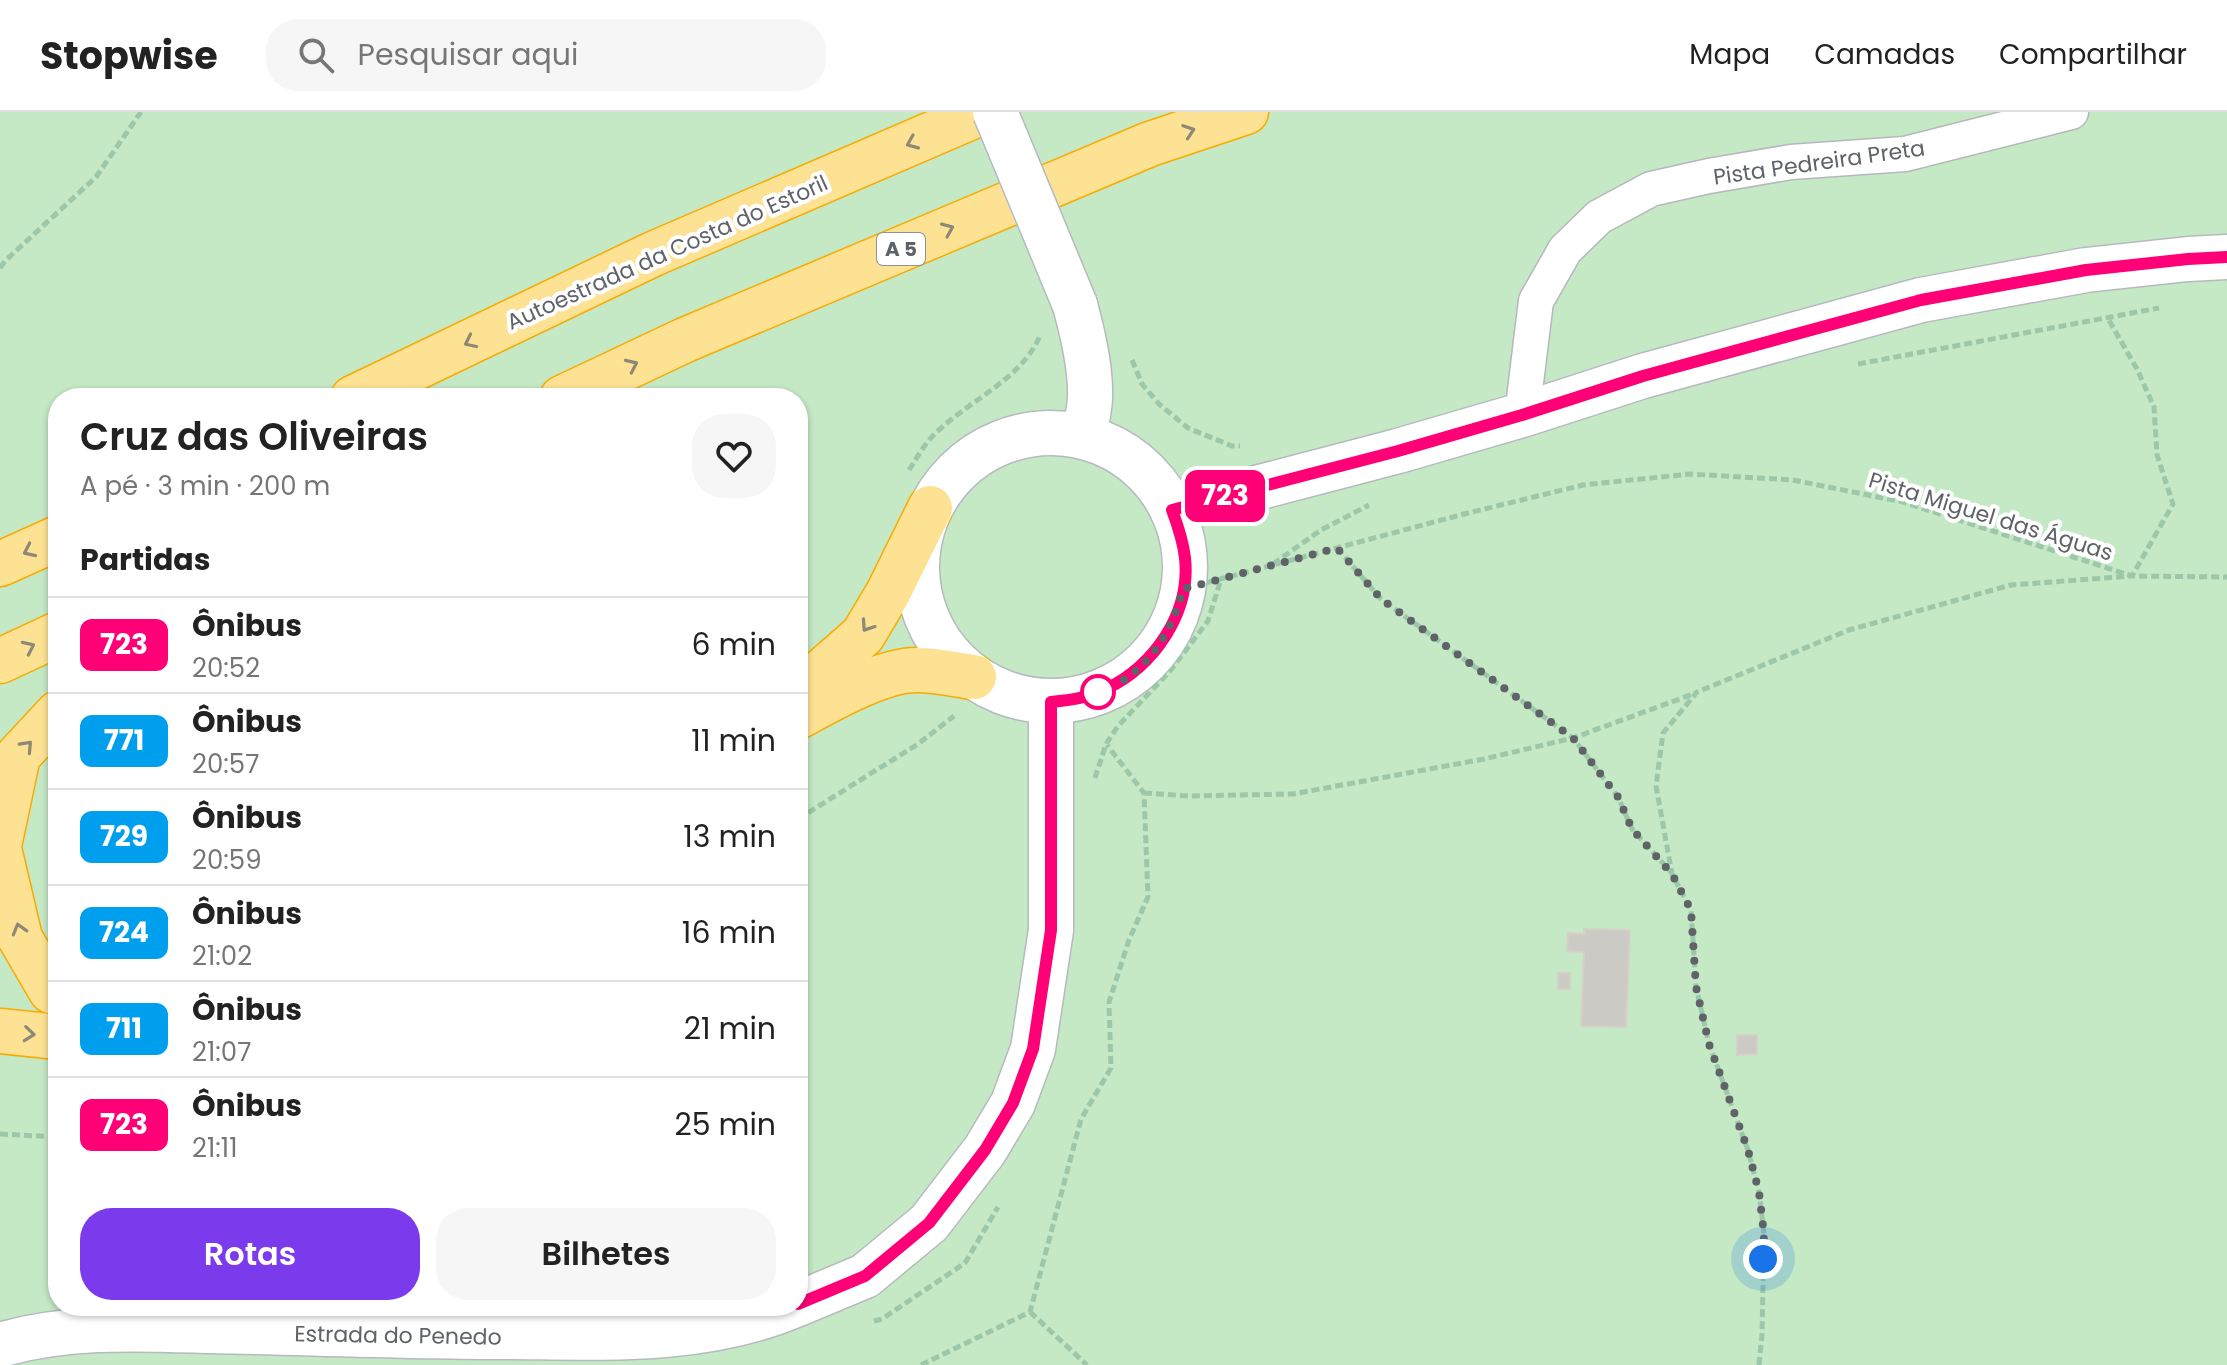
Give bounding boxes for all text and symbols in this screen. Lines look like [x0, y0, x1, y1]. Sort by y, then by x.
search box [266, 19, 826, 91]
text: Stopwise [40, 29, 218, 82]
icon: search [294, 33, 338, 77]
text: Pesquisar aqui [358, 33, 578, 76]
text: Mapa [1689, 35, 1770, 74]
text: Camadas [1814, 35, 1955, 74]
text: Compartilhar [1999, 35, 2187, 74]
one-way arrow [1181, 125, 1195, 141]
street label: Pista Pedreira Preta [1711, 132, 1927, 193]
one-way arrow [905, 133, 920, 149]
street label: Autoestrada da Costa do Estoril [502, 167, 833, 337]
one-way arrow [940, 223, 955, 239]
road number: A 5 [877, 233, 925, 265]
one-way arrow [464, 332, 479, 347]
one-way arrow [624, 359, 639, 375]
text: Cruz das Oliveiras [80, 410, 428, 463]
button: heart [692, 414, 776, 498]
street label: Pista Miguel das Águas [1865, 465, 2117, 568]
text: A pé · 3 min · 200 m [80, 468, 330, 504]
line badge: 723 [1179, 470, 1271, 522]
text: 723 [1201, 476, 1249, 515]
text: Partidas [80, 538, 210, 581]
one-way arrow [23, 541, 37, 557]
text: Ônibus [192, 604, 302, 647]
one-way arrow [862, 617, 877, 631]
text: 6 min [691, 623, 776, 666]
text: 723 [100, 625, 148, 664]
one-way arrow [21, 641, 35, 657]
text: 20:52 [192, 650, 260, 686]
unlabelled marker [1081, 675, 1115, 709]
text: Ônibus [192, 700, 302, 743]
text: 11 min [691, 719, 776, 762]
text: 771 [104, 721, 144, 760]
one-way arrow [18, 741, 33, 755]
text: 20:57 [192, 746, 259, 782]
text: Ônibus [192, 796, 302, 839]
text: 13 min [683, 815, 776, 858]
text: 729 [100, 817, 148, 856]
text: 20:59 [192, 842, 262, 878]
text: Ônibus [192, 892, 302, 935]
text: 16 min [682, 911, 776, 954]
text: 724 [99, 913, 149, 952]
one-way arrow [12, 922, 28, 936]
text: 21:02 [192, 938, 252, 974]
text: Ônibus [192, 988, 302, 1031]
text: 21 min [684, 1007, 776, 1050]
text: 711 [106, 1009, 142, 1048]
one-way arrow [23, 1025, 36, 1042]
text: 21:07 [192, 1034, 251, 1070]
text: Ônibus [192, 1084, 302, 1127]
text: 25 min [674, 1103, 776, 1146]
text: 723 [100, 1105, 148, 1144]
text: 21:11 [192, 1130, 237, 1166]
button: Rotas [80, 1208, 420, 1300]
button: Bilhetes [436, 1208, 776, 1300]
your location [1743, 1239, 1783, 1279]
street label: Estrada do Penedo [294, 1318, 502, 1353]

